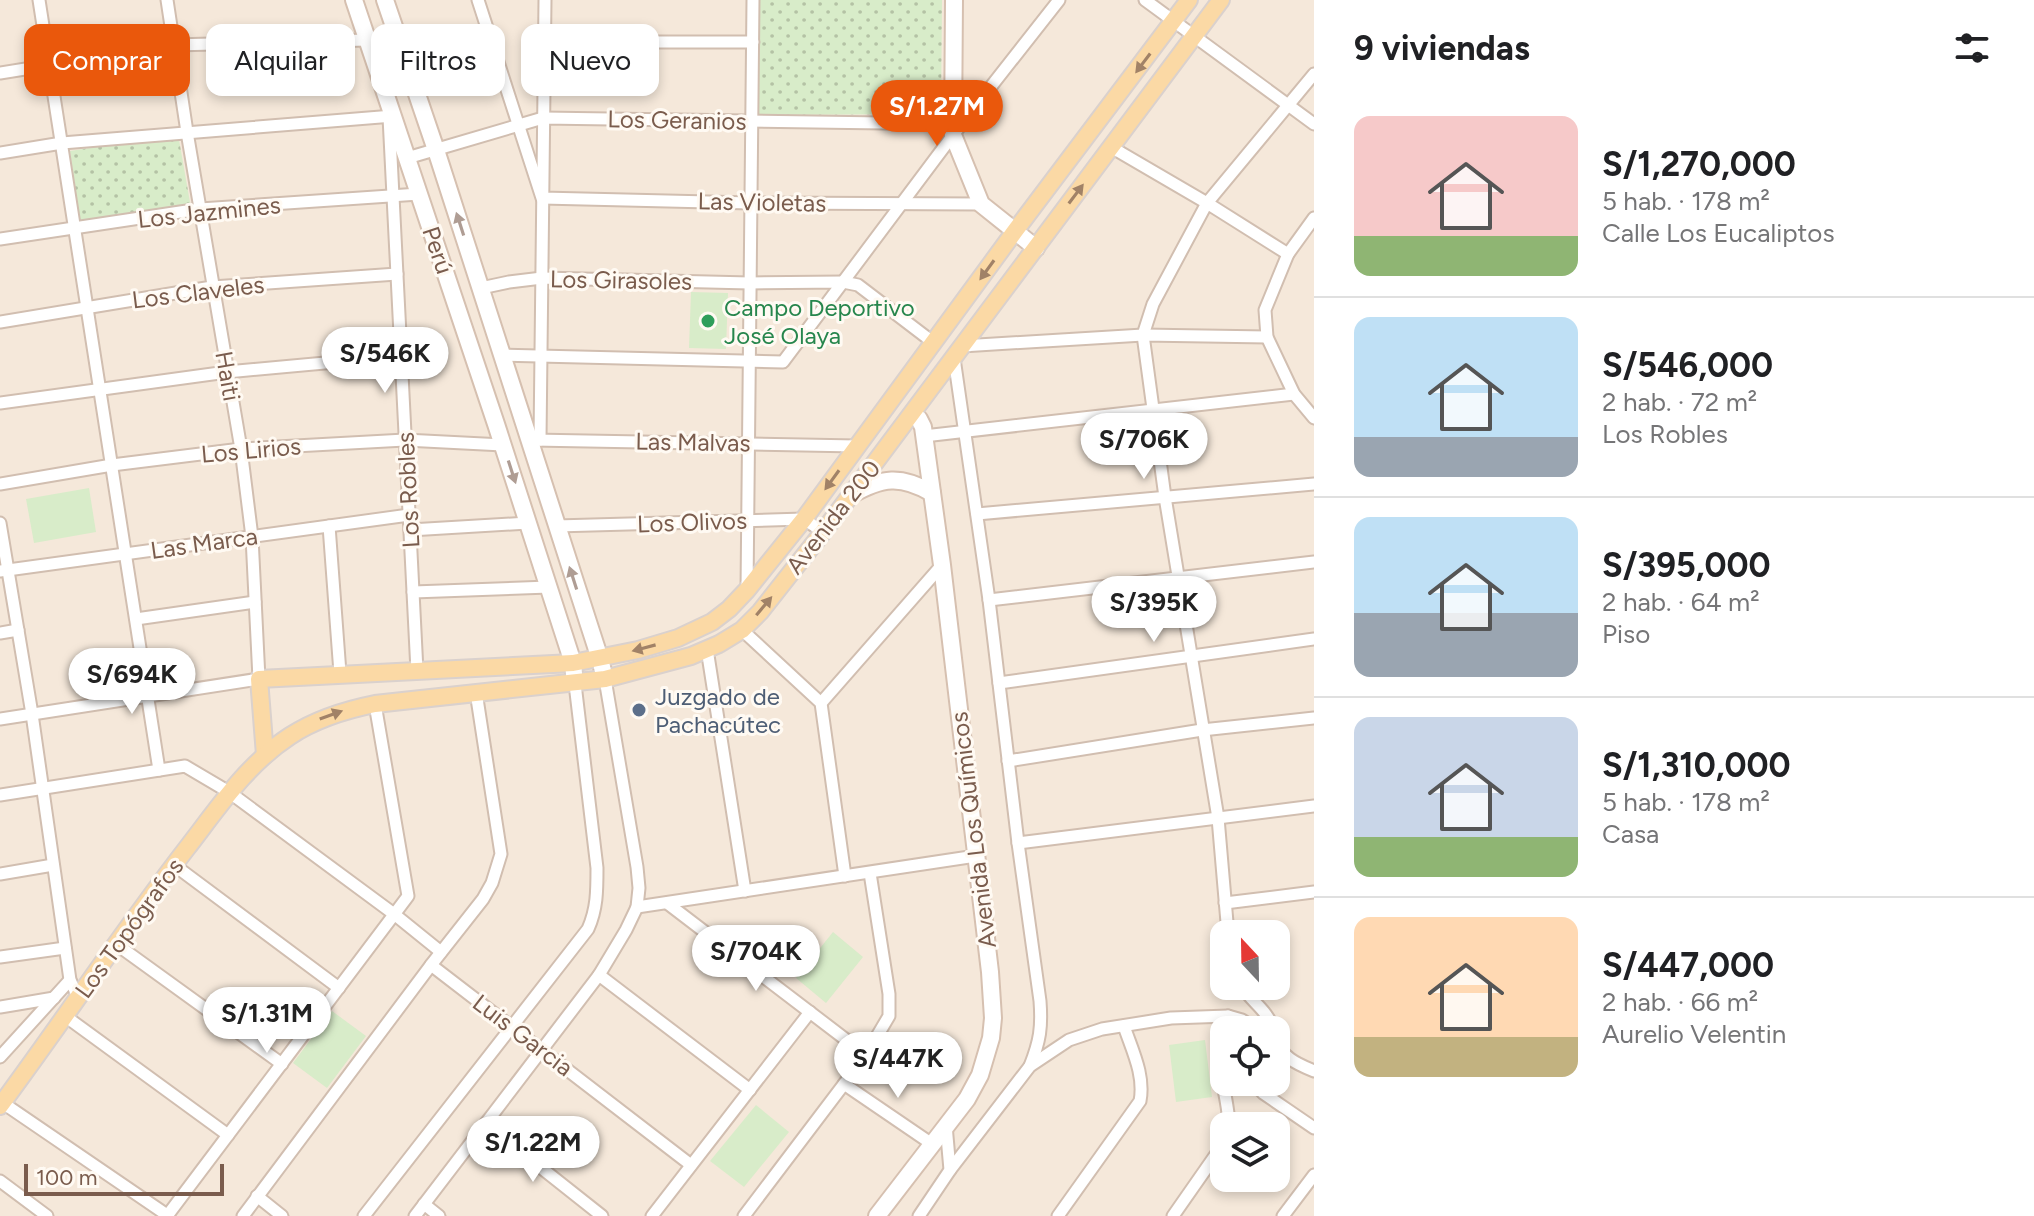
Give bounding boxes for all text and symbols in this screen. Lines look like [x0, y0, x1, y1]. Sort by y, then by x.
chip: Comprar [24, 24, 190, 96]
chip: Alquilar [206, 24, 355, 96]
chip: Filtros [371, 24, 505, 96]
chip: Nuevo [521, 24, 659, 96]
icon: filters [1950, 26, 1994, 70]
text: 9 viviendas [1354, 28, 1530, 69]
one-way arrow [1135, 52, 1151, 73]
pin: S/1.27M [863, 80, 1011, 148]
text: S/1.27M [889, 90, 985, 122]
street label: Los Geranios [607, 104, 747, 136]
text: S/1,270,000 [1602, 144, 1796, 185]
icon: home [1418, 148, 1514, 244]
one-way arrow [1067, 184, 1083, 205]
text: 5 hab. · 178 m² [1602, 185, 1770, 217]
street label: Las Violetas [697, 186, 827, 218]
street label: Los Jazmines [136, 190, 282, 234]
one-way arrow [453, 211, 466, 235]
text: Calle Los Eucaliptos [1602, 217, 1835, 249]
street label: Perú [416, 222, 460, 278]
one-way arrow [980, 260, 995, 281]
street label: Los Girasoles [550, 264, 692, 296]
street label: Los Claveles [130, 270, 266, 314]
place label: Campo Deportivo José Olaya [724, 293, 915, 350]
marker: Campo Deportivo José Olaya [699, 312, 717, 330]
pin: S/546K [320, 327, 450, 395]
text: S/546K [340, 337, 430, 369]
text: S/546,000 [1602, 345, 1773, 386]
street label: Haiti [209, 349, 247, 403]
icon: home [1418, 349, 1514, 445]
text: 2 hab. · 72 m² [1602, 386, 1757, 418]
pin: S/706K [1079, 413, 1209, 481]
text: Los Robles [1602, 418, 1728, 450]
text: S/706K [1099, 423, 1189, 455]
street label: Las Malvas [635, 426, 751, 458]
street label: Los Lirios [200, 431, 302, 469]
street label: Los Robles [390, 431, 426, 549]
street label: Avenida 200 [780, 454, 886, 580]
one-way arrow [506, 461, 519, 485]
one-way arrow [825, 469, 841, 490]
street label: Los Olivos [636, 506, 748, 538]
street label: Las Marca [149, 521, 259, 565]
text: S/395,000 [1602, 545, 1771, 586]
icon: home [1418, 549, 1514, 645]
one-way arrow [566, 566, 579, 590]
pin: S/395K [1089, 576, 1219, 644]
text: S/395K [1110, 586, 1198, 618]
text: 2 hab. · 64 m² [1602, 586, 1760, 618]
one-way arrow [755, 596, 772, 616]
text: Piso [1602, 618, 1650, 650]
one-way arrow [632, 642, 656, 655]
pin: S/694K [67, 648, 197, 716]
text: S/694K [87, 658, 177, 690]
place label: Juzgado de Pachacútec [655, 682, 781, 739]
marker: Juzgado de Pachacútec [630, 701, 648, 719]
one-way arrow [319, 709, 343, 721]
street label: Avenida Los Químicos [944, 710, 1002, 950]
text: S/1,310,000 [1602, 745, 1791, 786]
icon: home [1418, 749, 1514, 845]
text: 5 hab. · 178 m² [1602, 786, 1770, 818]
text: Casa [1602, 818, 1659, 850]
street label: Los Topógrafos [69, 852, 189, 1004]
north arrow [1210, 920, 1290, 1000]
map controls [1210, 920, 1290, 1192]
pin: S/704K [691, 925, 821, 993]
text: S/704K [710, 935, 802, 967]
text: S/447,000 [1602, 945, 1774, 986]
icon: home [1418, 949, 1514, 1045]
text: 2 hab. · 66 m² [1602, 986, 1758, 1018]
pin: S/1.31M [193, 987, 341, 1055]
street label: Luis Garcia [467, 988, 579, 1082]
text: S/1.31M [221, 997, 313, 1029]
button: locate [1210, 1016, 1290, 1096]
text: Aurelio Velentin [1602, 1018, 1786, 1050]
pin: S/447K [833, 1032, 963, 1100]
text: S/447K [852, 1042, 944, 1074]
button: layers [1210, 1112, 1290, 1192]
pin: S/1.22M [459, 1116, 607, 1184]
text: S/1.22M [485, 1126, 581, 1158]
scale bar [24, 1160, 224, 1196]
text: 100 m [36, 1164, 97, 1191]

